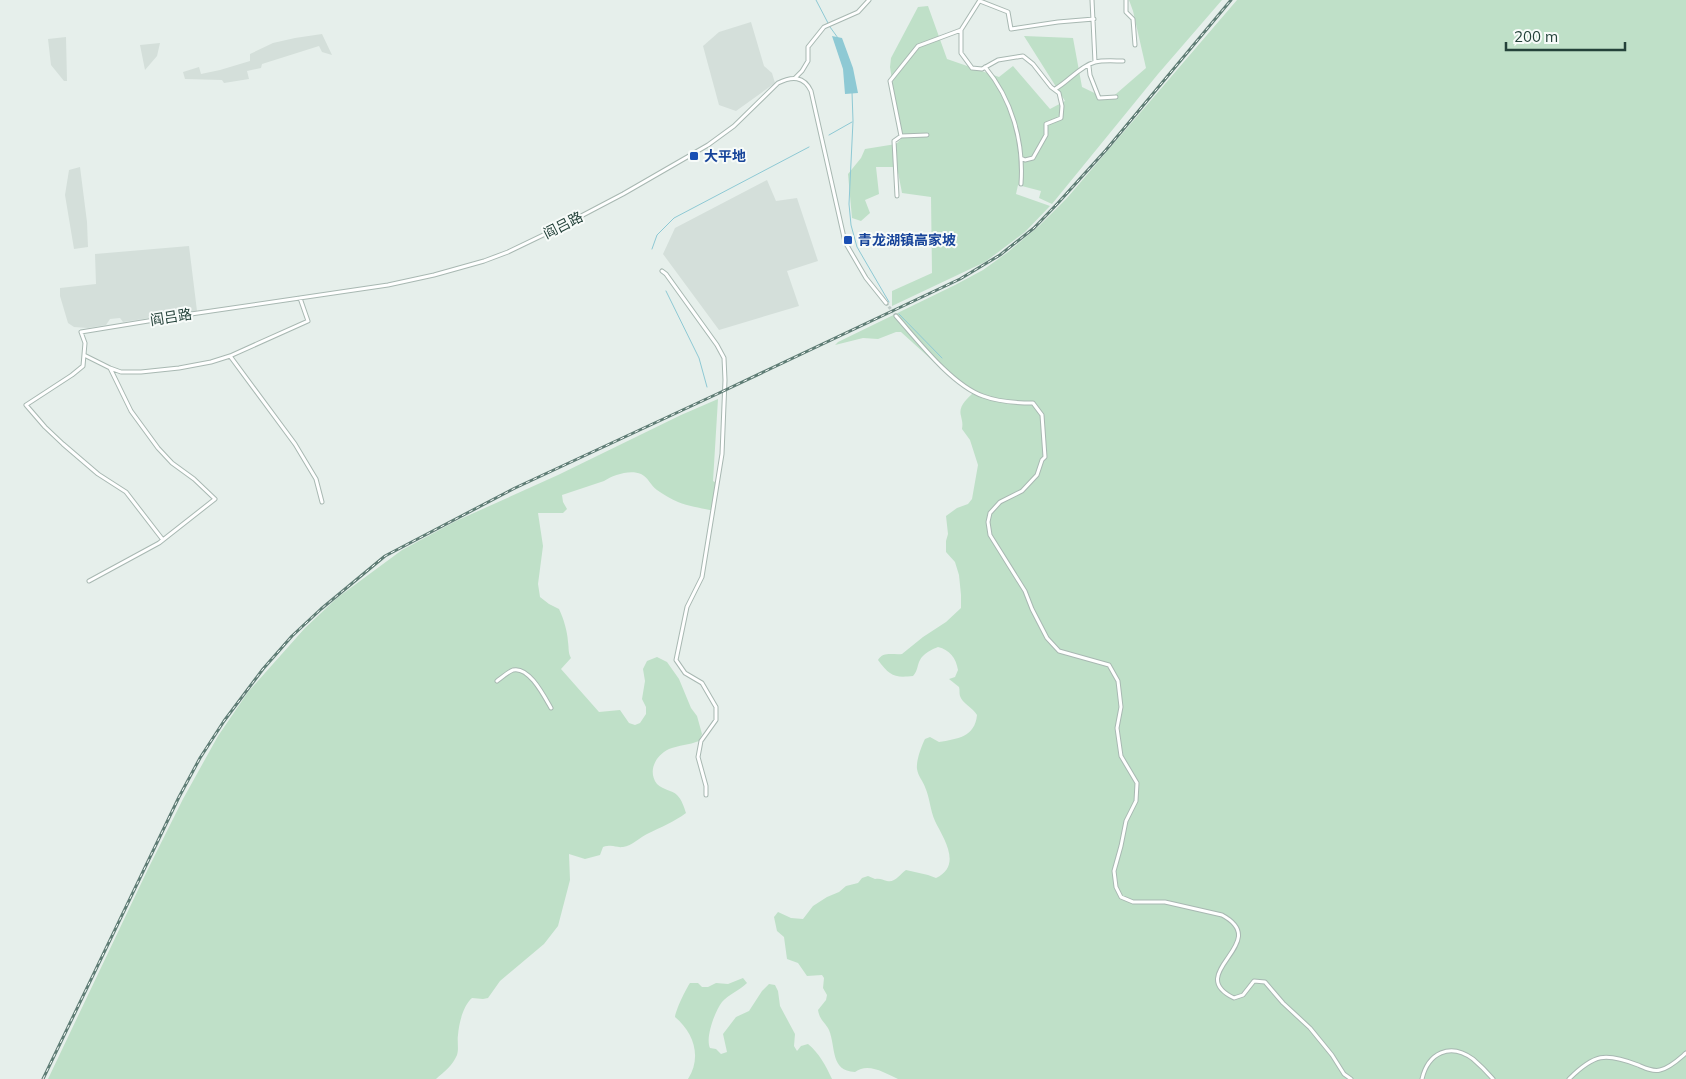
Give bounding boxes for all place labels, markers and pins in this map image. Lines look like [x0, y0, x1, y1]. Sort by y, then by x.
place label: 大平地 [704, 147, 746, 165]
marker: 大平地 [688, 150, 700, 162]
place label: 青龙湖镇高家坡 [858, 231, 956, 249]
marker: 青龙湖镇高家坡 [842, 234, 854, 246]

